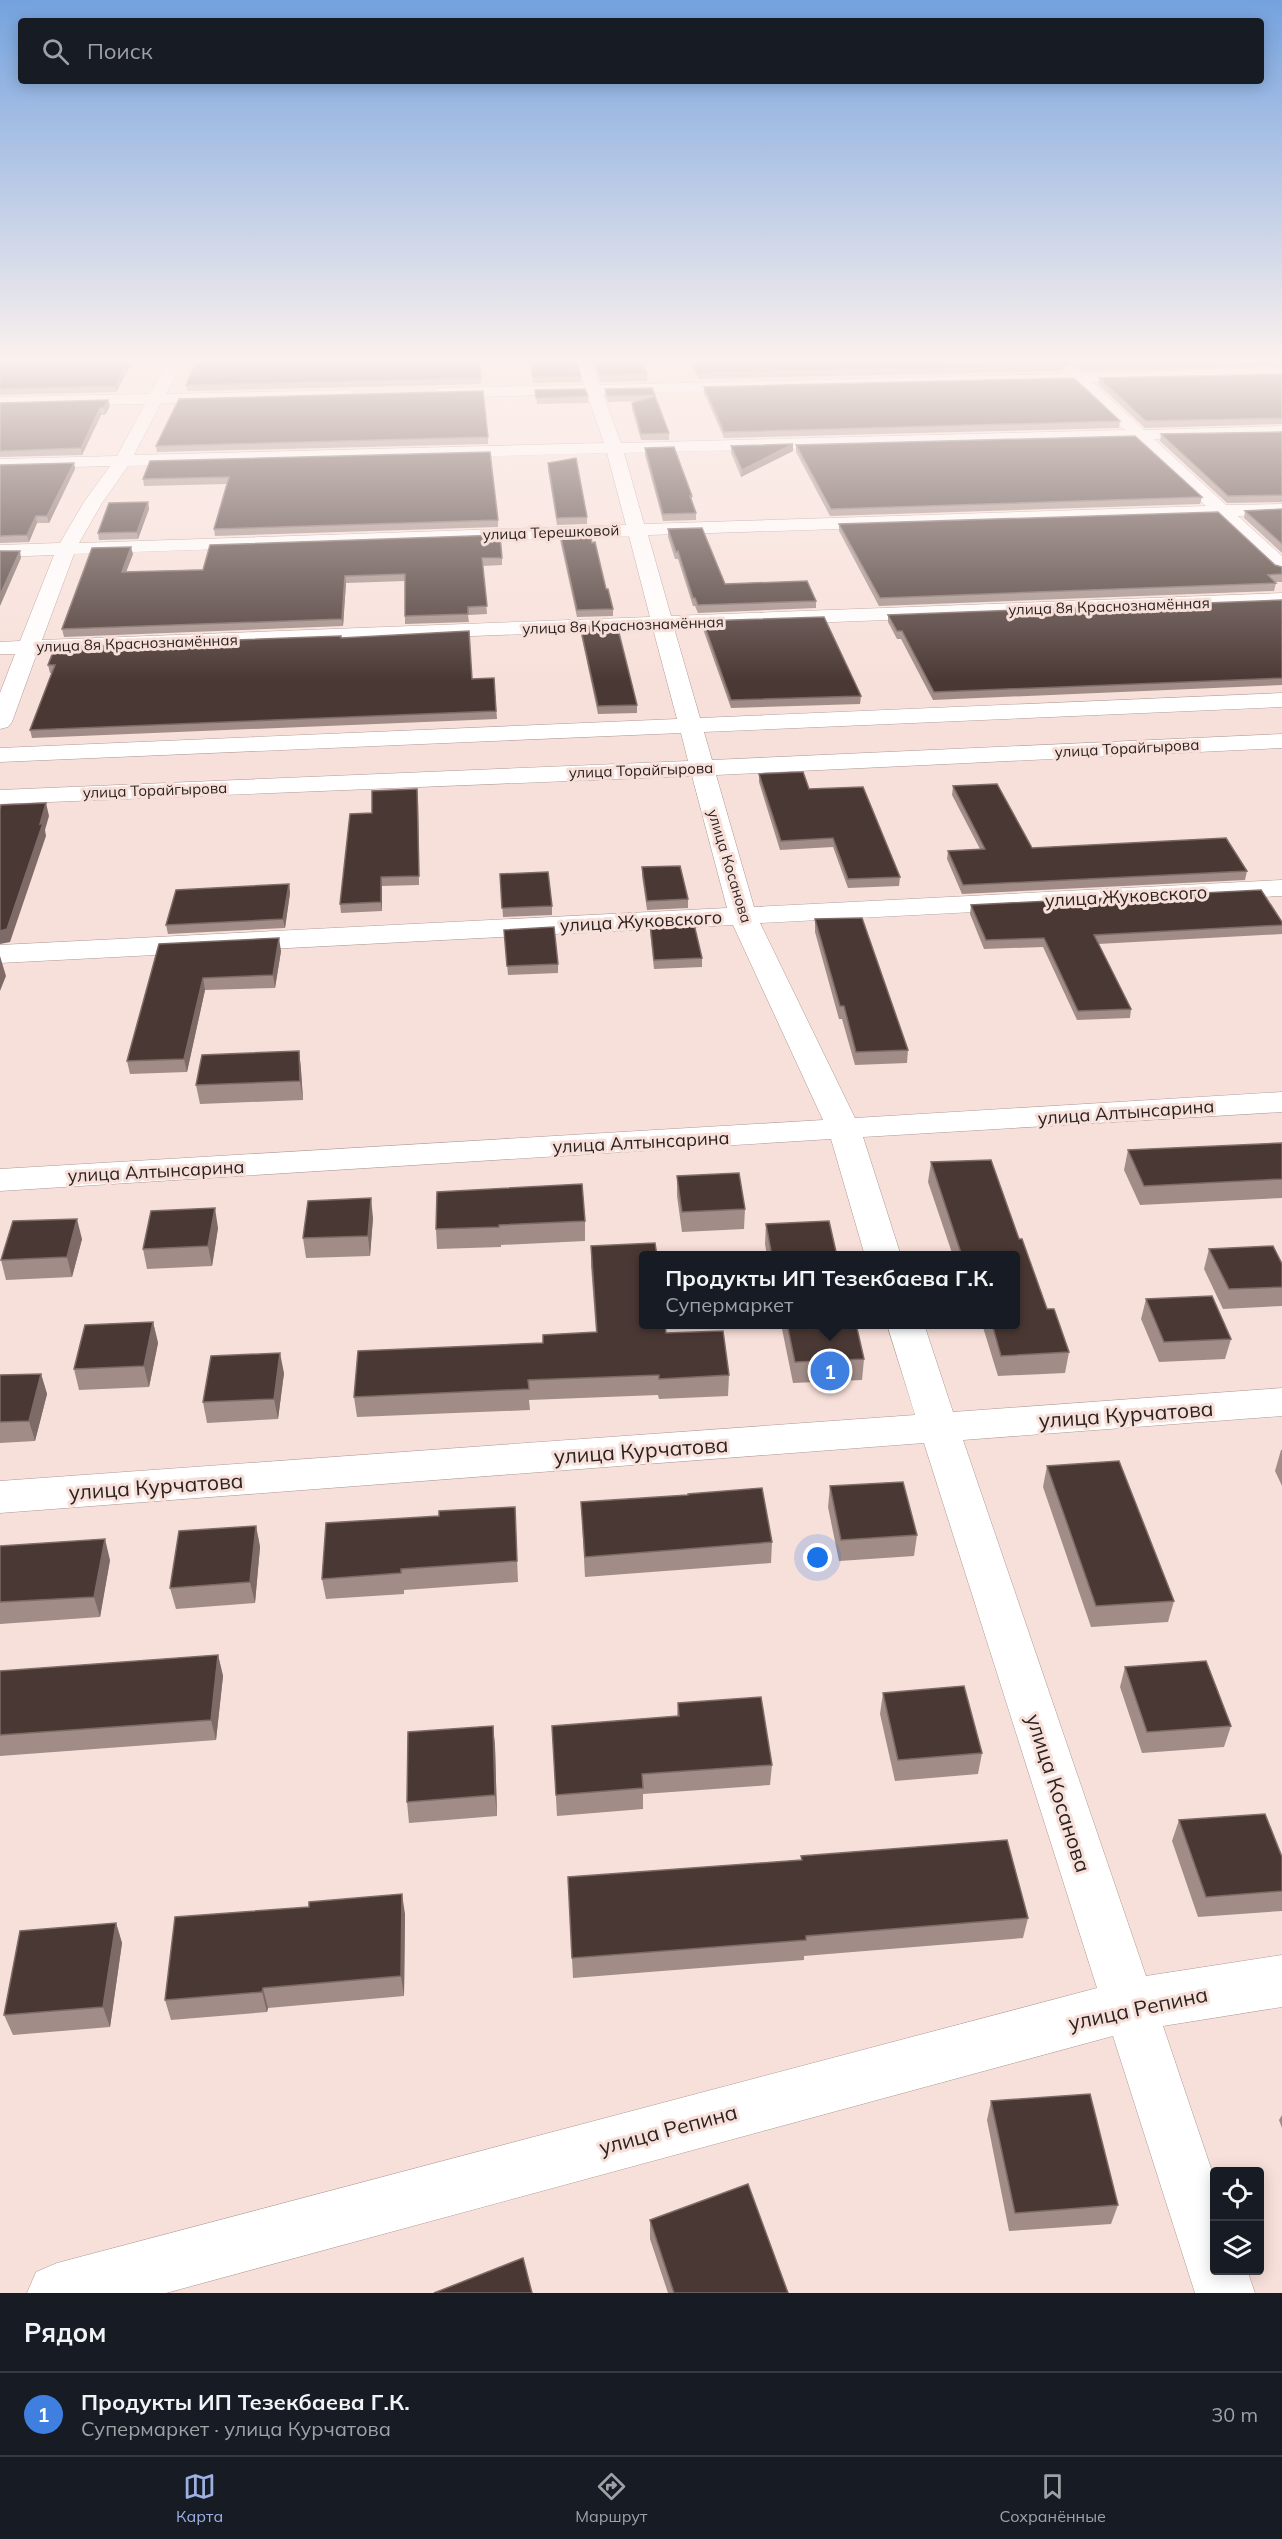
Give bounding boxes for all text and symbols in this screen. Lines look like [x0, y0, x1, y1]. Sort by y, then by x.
search box [18, 18, 1264, 84]
icon: search [39, 35, 72, 68]
text: Поиск [87, 37, 153, 65]
street label: улица Терешковой [483, 520, 619, 544]
street label: улица 8я Краснознамённая [1008, 593, 1210, 619]
street label: улица 8я Краснознамённая [522, 612, 724, 638]
street label: улица 8я Краснознамённая [36, 630, 238, 656]
street label: улица Торайгырова [1054, 735, 1200, 761]
street label: улица Торайгырова [568, 758, 714, 782]
street label: улица Торайгырова [82, 778, 228, 802]
street label: улица Косанова [704, 807, 756, 925]
street label: улица Жуковского [1044, 880, 1208, 912]
street label: улица Жуковского [559, 905, 723, 937]
street label: улица Алтынсарина [1037, 1094, 1215, 1130]
street label: улица Алтынсарина [552, 1126, 730, 1158]
street label: улица Алтынсарина [67, 1155, 245, 1187]
popup [639, 1251, 1020, 1329]
text: Продукты ИП Тезекбаева Г.К. [665, 1264, 994, 1292]
text: Супермаркет [665, 1292, 793, 1317]
pin: 1 [810, 1348, 850, 1394]
street label: улица Курчатова [1038, 1395, 1214, 1433]
street label: улица Курчатова [553, 1431, 729, 1469]
street label: улица Курчатова [68, 1467, 244, 1505]
your location [803, 1543, 832, 1572]
street label: улица Косанова [1021, 1710, 1097, 1876]
street label: улица Репина [1066, 1981, 1210, 2035]
street label: улица Репина [596, 2098, 740, 2160]
map controls [1210, 2167, 1264, 2275]
button: locate [1210, 2167, 1264, 2221]
button: layers [1210, 2221, 1264, 2275]
text: Рядом [24, 2316, 107, 2349]
text: Продукты ИП Тезекбаева Г.К. [81, 2388, 410, 2416]
text: 1 [38, 2402, 50, 2427]
text: 30 m [1211, 2402, 1258, 2427]
text: Супермаркет · улица Курчатова [81, 2416, 391, 2441]
tab: Карта [176, 2470, 223, 2526]
tab: Маршрут [575, 2470, 647, 2526]
tab: Сохранённые [999, 2470, 1106, 2526]

